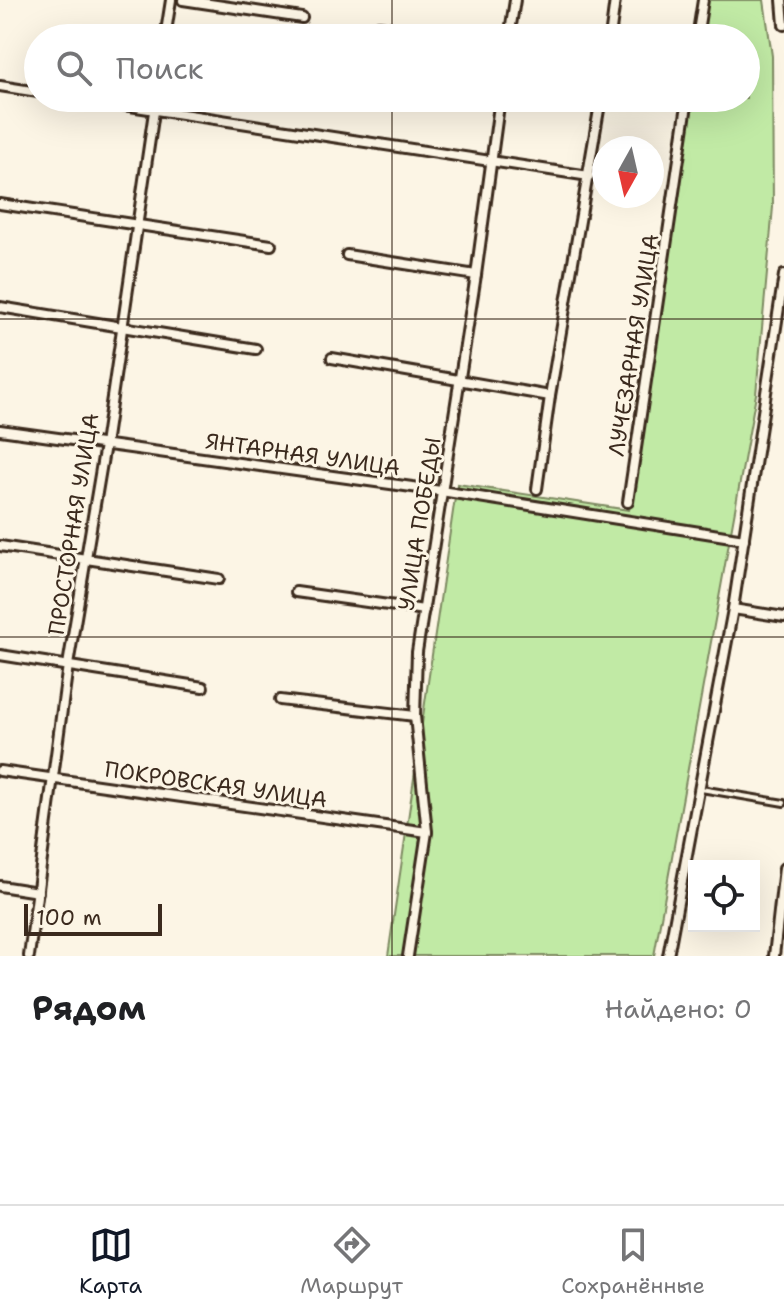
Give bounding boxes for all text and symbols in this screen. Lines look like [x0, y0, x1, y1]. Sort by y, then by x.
search box [24, 24, 760, 112]
icon: search [52, 46, 96, 90]
text: Поиск [116, 48, 204, 89]
north arrow [592, 136, 664, 208]
street label: ЛУЧЕЗАРНАЯ УЛИЦА [602, 232, 665, 458]
street label: ПРОСТОРНАЯ УЛИЦА [42, 411, 105, 637]
street label: ЯНТАРНАЯ УЛИЦА [204, 426, 402, 482]
street label: УЛИЦА ПОБЕДЫ [391, 435, 448, 613]
street label: ПОКРОВСКАЯ УЛИЦА [103, 755, 329, 814]
map controls [688, 860, 760, 932]
button: locate [688, 860, 760, 932]
scale bar [24, 900, 162, 936]
text: 100 m [36, 903, 102, 932]
text: Рядом [32, 985, 146, 1031]
text: Найдено: 0 [605, 991, 752, 1026]
tab: Карта [79, 1223, 142, 1300]
tab: Маршрут [300, 1223, 403, 1300]
tab: Сохранённые [561, 1223, 705, 1300]

